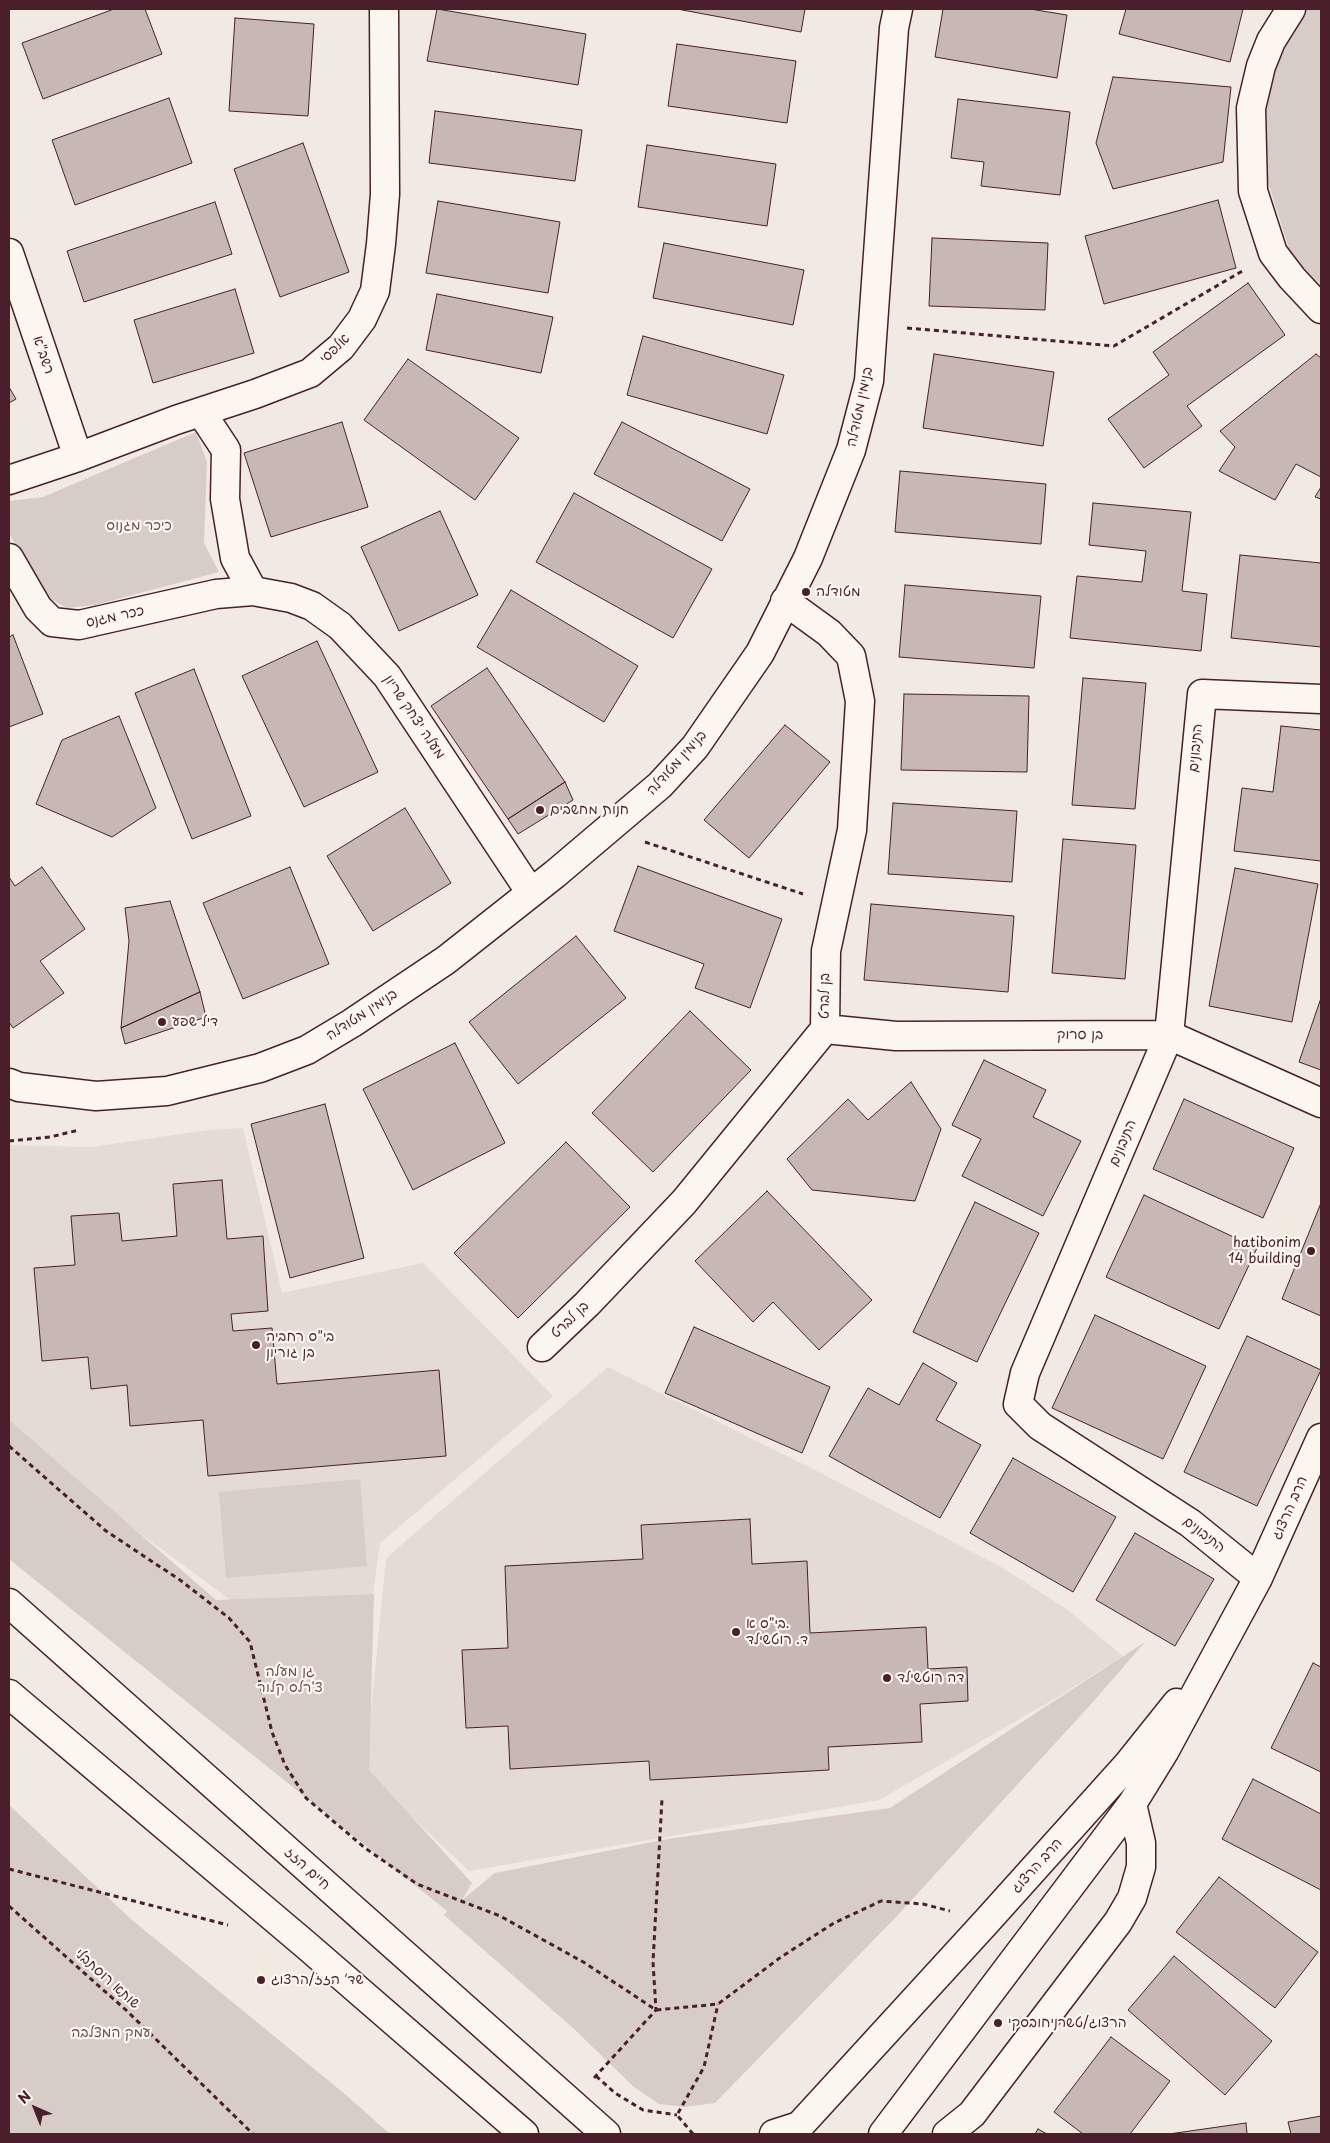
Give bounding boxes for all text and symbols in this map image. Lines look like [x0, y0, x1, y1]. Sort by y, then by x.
street label: אלפסי [317, 331, 353, 367]
street label: רשב"א [29, 334, 57, 376]
street label: בנימין מטודלה [843, 365, 877, 449]
park label: כיכר מגנוס [106, 518, 172, 534]
place label: מטודלה [816, 584, 861, 600]
marker: מטודלה [800, 586, 812, 598]
street label: ככר מגנס [84, 603, 146, 631]
street label: מעלה יצחק שריון [380, 672, 448, 762]
street label: התיבונים [1185, 723, 1207, 773]
street label: בנימין מטודלה [644, 727, 710, 799]
place label: חנות מחשבים [550, 802, 629, 818]
marker: חנות מחשבים [534, 804, 546, 816]
street label: בן לברט [816, 973, 834, 1019]
street label: בנימין מטודלה [323, 986, 401, 1044]
place label: דיל שפע [172, 1014, 218, 1030]
marker: דיל שפע [156, 1016, 168, 1028]
street label: בן סרוק [1057, 1027, 1103, 1043]
street label: התיבונים [1106, 1117, 1140, 1169]
place label: hatibonim 14 building [1228, 1235, 1301, 1268]
marker: hatibonim 14 building [1305, 1245, 1317, 1257]
street label: בן לברט [548, 1298, 592, 1342]
place label: בי"ס רחביה בן גוריון [266, 1329, 334, 1361]
marker: בי"ס רחביה בן גוריון [250, 1339, 262, 1351]
street label: הרב הרצוג [1269, 1474, 1311, 1542]
street label: התיבונים [1179, 1513, 1229, 1557]
place label: בי"ס א. ד. רוטשילד [746, 1616, 808, 1648]
marker: בי"ס א. ד. רוטשילד [730, 1626, 742, 1638]
park label: גן מעלה צ'רלס קלור [257, 1664, 323, 1696]
place label: דה רוטשילד [897, 1670, 964, 1686]
marker: דה רוטשילד [881, 1672, 893, 1684]
street label: הרב הרצוג [1008, 1835, 1066, 1897]
street label: חיים הזז [281, 1844, 333, 1894]
street label: שותא רוסתבלי [71, 1946, 143, 2012]
place label: שד׳ הזז/הרצוג [271, 1972, 364, 1988]
marker: שד׳ הזז/הרצוג [255, 1974, 267, 1986]
place label: הרצוג/טשרניחובסקי [1008, 2015, 1127, 2031]
marker: הרצוג/טשרניחובסקי [992, 2017, 1004, 2029]
park label: עמק המצלבה [71, 2025, 151, 2041]
north arrow [10, 2083, 60, 2133]
text: N [13, 2085, 36, 2108]

